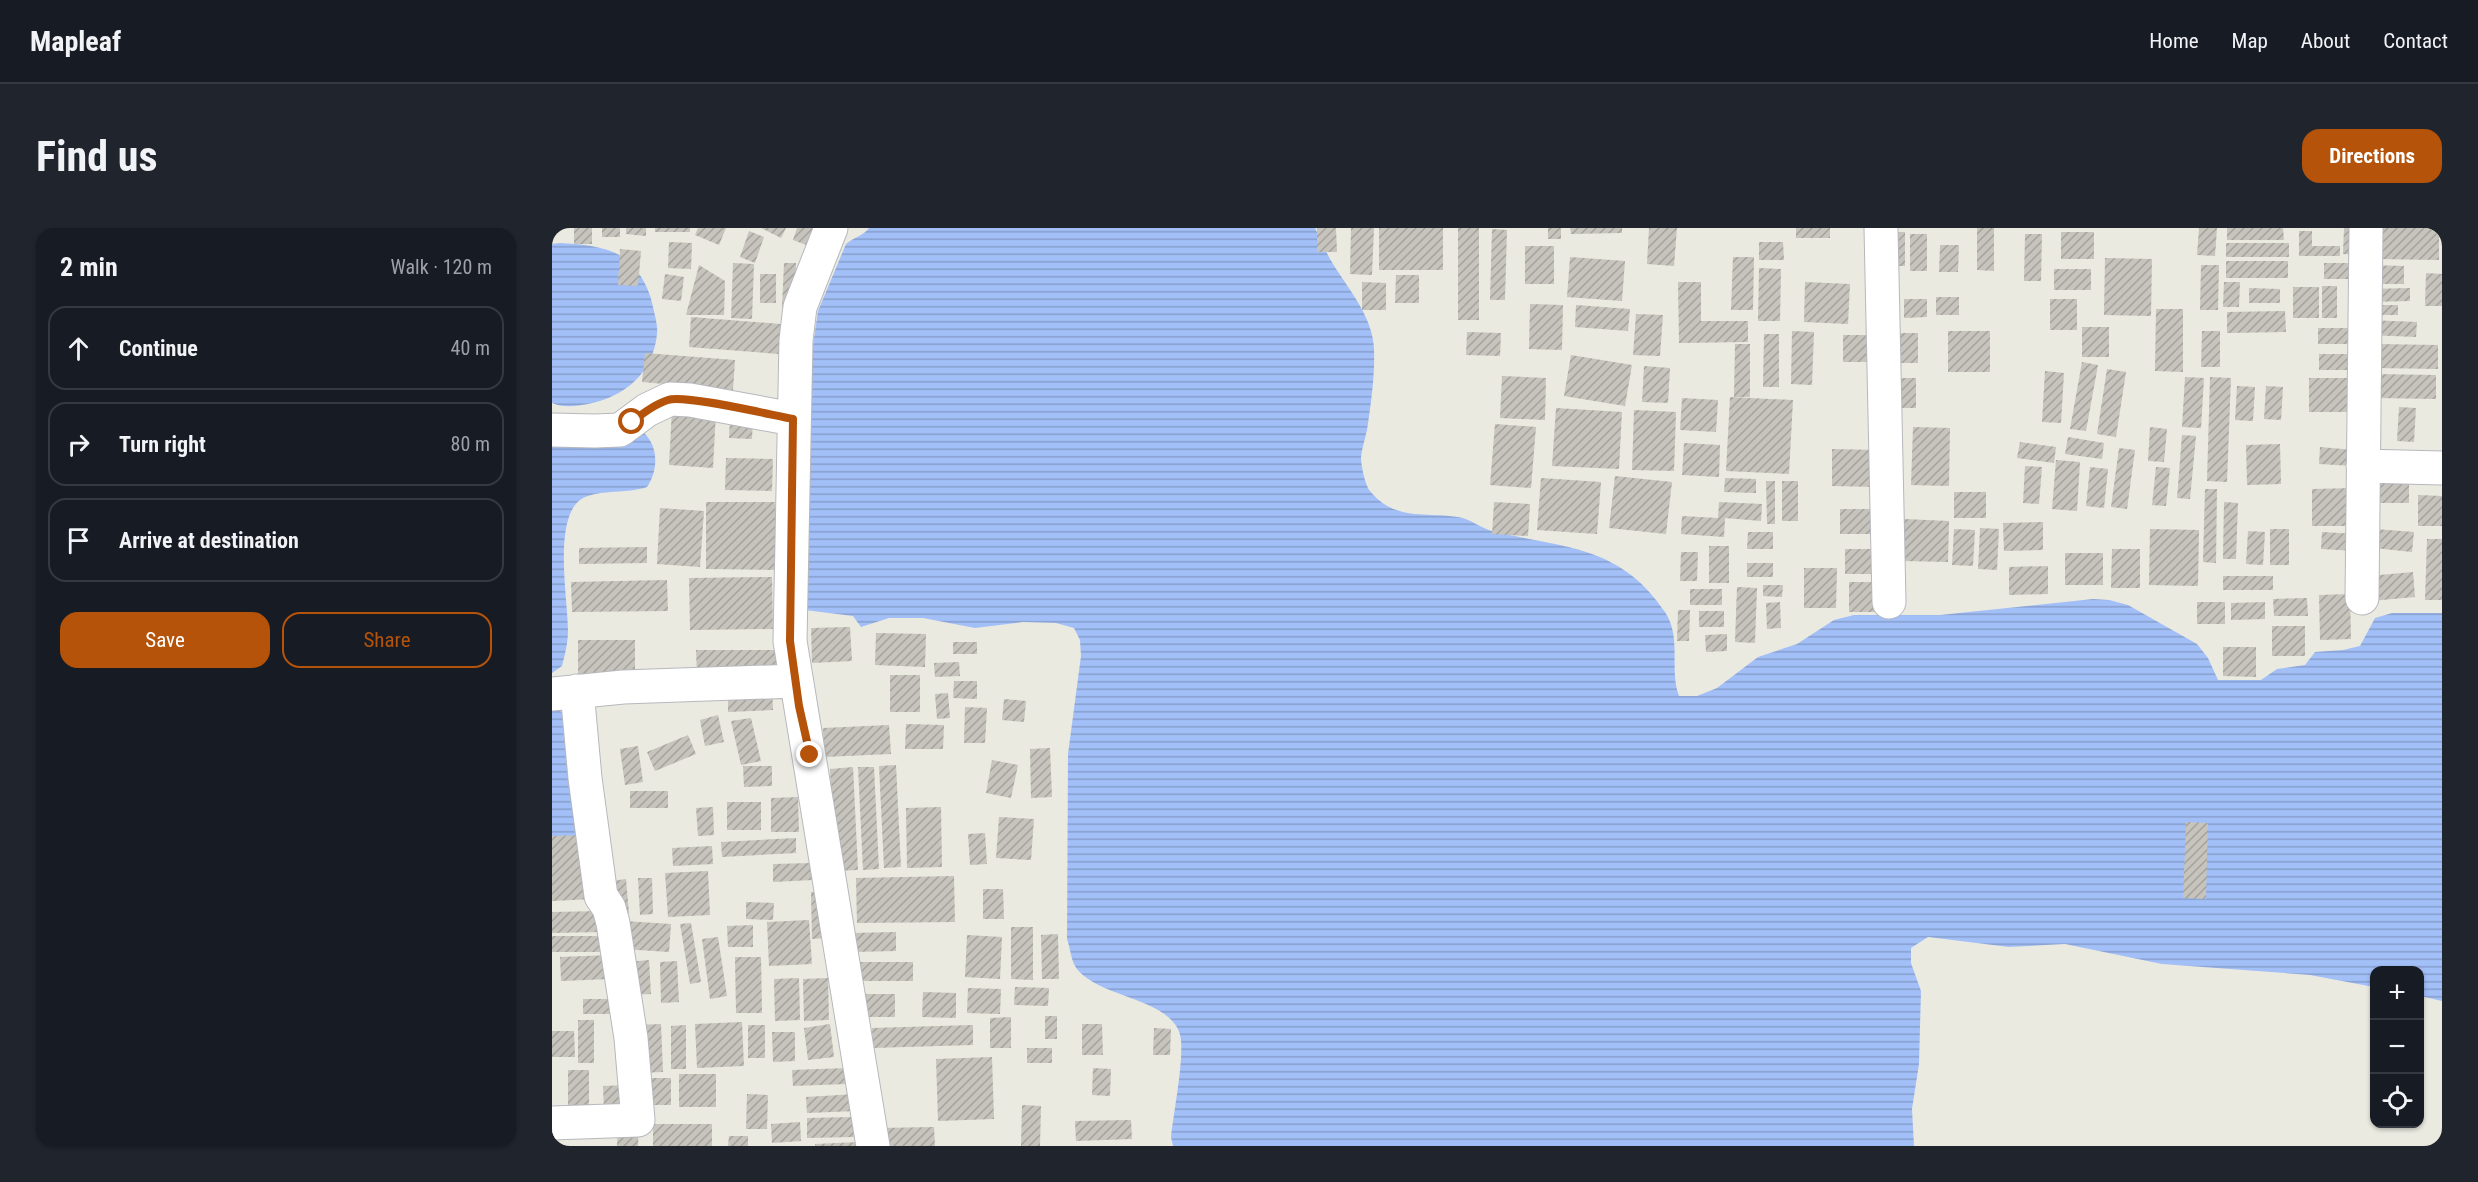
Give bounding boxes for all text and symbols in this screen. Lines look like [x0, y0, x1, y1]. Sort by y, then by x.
text: Mapleaf [30, 25, 121, 58]
text: Home [2149, 29, 2199, 53]
text: Map [2232, 29, 2268, 53]
text: About [2301, 29, 2350, 53]
text: Contact [2383, 29, 2448, 53]
button: Directions [2302, 129, 2442, 183]
text: Find us [36, 132, 157, 181]
text: 2 min [60, 252, 118, 282]
text: Walk · 120 m [391, 255, 492, 279]
icon: ahead [62, 332, 95, 365]
text: Continue [119, 336, 198, 361]
text: 40 m [451, 336, 490, 360]
route start [618, 408, 644, 434]
icon: right [62, 428, 95, 461]
text: Turn right [119, 432, 206, 457]
text: 80 m [451, 432, 490, 456]
icon: arrive [62, 524, 95, 557]
text: Arrive at destination [119, 528, 299, 553]
button: Save [60, 612, 270, 668]
button: Share [282, 612, 492, 668]
route end [796, 741, 822, 767]
map controls [2370, 966, 2424, 1128]
button: + [2370, 966, 2424, 1020]
button: − [2370, 1020, 2424, 1074]
button: locate [2370, 1074, 2424, 1128]

